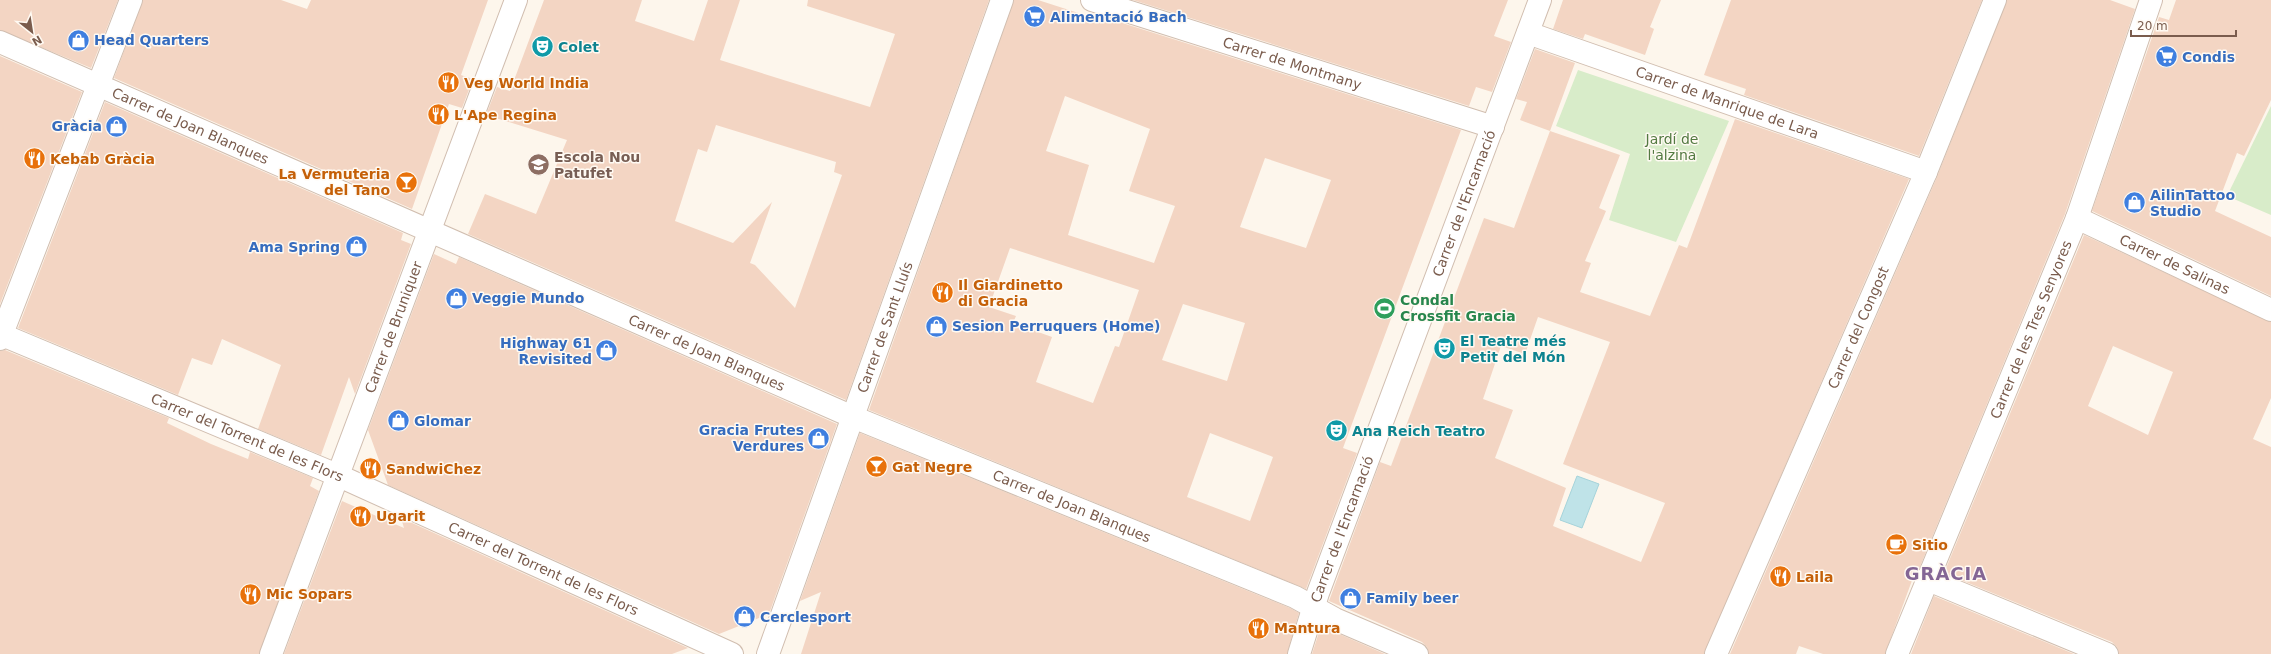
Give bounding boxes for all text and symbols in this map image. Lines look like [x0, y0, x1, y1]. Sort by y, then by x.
supermarket icon: Alimentació Bach [1022, 4, 1048, 30]
place label: Alimentació Bach [1050, 9, 1187, 25]
north arrow [12, 12, 52, 52]
scale bar [2131, 12, 2236, 38]
text: 20 m [2137, 19, 2168, 33]
shop icon: Head Quarters [66, 27, 92, 53]
text: N [30, 32, 44, 48]
place label: Head Quarters [94, 32, 209, 48]
theatre icon: Colet [530, 34, 556, 60]
street label: Carrer de Montmany [1221, 34, 1364, 93]
place label: Colet [558, 39, 599, 55]
supermarket icon: Condis [2153, 44, 2179, 70]
place label: Condis [2182, 49, 2235, 65]
street label: Carrer de Manrique de Lara [1633, 63, 1821, 142]
restaurant icon: Veg World India [436, 70, 462, 96]
place label: Veg World India [464, 75, 589, 91]
street label: Carrer de Joan Blanques [110, 84, 271, 167]
restaurant icon: L'Ape Regina [425, 102, 451, 128]
place label: L'Ape Regina [454, 107, 557, 123]
shop icon: Gràcia [104, 113, 130, 139]
place label: Gràcia [52, 118, 102, 134]
street label: Carrer de l'Encarnació [1429, 128, 1499, 279]
park label: Jardí de l'alzina [1645, 131, 1698, 163]
restaurant icon: Kebab Gràcia [21, 146, 47, 172]
place label: Escola Nou Patufet [554, 149, 640, 181]
place label: Kebab Gràcia [50, 151, 155, 167]
school or university icon: Escola Nou Patufet [526, 152, 552, 178]
place label: La Vermuteria del Tano [278, 166, 390, 198]
bar icon: La Vermuteria del Tano [393, 169, 419, 195]
place label: AilinTattoo Studio [2150, 187, 2235, 219]
shop icon: AilinTattoo Studio [2122, 190, 2148, 216]
street label: Carrer de Salinas [2117, 231, 2232, 297]
shop icon: Ama Spring [343, 234, 369, 260]
street label: Carrer de les Tres Senyores [1987, 238, 2075, 421]
place label: Ama Spring [248, 239, 340, 255]
street label: Carrer de Bruniquer [362, 259, 425, 395]
street label: Carrer de Sant Lluís [854, 260, 916, 395]
street label: Carrer del Congost [1825, 264, 1892, 391]
place label: Il Giardinetto di Gracia [958, 277, 1063, 309]
restaurant icon: Il Giardinetto di Gracia [930, 280, 956, 306]
shop icon: Veggie Mundo [444, 285, 470, 311]
place label: Veggie Mundo [472, 290, 585, 306]
place label: Condal Crossfit Gracia [1400, 292, 1516, 324]
sports icon: Condal Crossfit Gracia [1372, 295, 1398, 321]
street label: Carrer de Joan Blanques [626, 311, 788, 394]
shop icon: Sesion Perruquers (Home) [923, 313, 949, 339]
place label: Sesion Perruquers (Home) [952, 318, 1161, 334]
place label: El Teatre més Petit del Món [1460, 333, 1566, 365]
place label: Highway 61 Revisited [500, 335, 592, 367]
theatre icon: El Teatre més Petit del Món [1431, 336, 1457, 362]
shop icon: Highway 61 Revisited [594, 338, 620, 364]
street label: Carrer del Torrent de les Flors [149, 390, 346, 485]
shop icon: Glomar [385, 408, 411, 434]
place label: Glomar [414, 413, 471, 429]
theatre icon: Ana Reich Teatro [1324, 418, 1350, 444]
place label: Gracia Frutes Verdures [699, 422, 804, 454]
place label: Ana Reich Teatro [1352, 423, 1486, 439]
shop icon: Gracia Frutes Verdures [806, 425, 832, 451]
bar icon: Gat Negre [863, 454, 889, 480]
street label: Carrer de l'Encarnació [1308, 454, 1377, 604]
restaurant icon: SandwiChez [357, 456, 383, 482]
place label: Gat Negre [892, 459, 972, 475]
place label: SandwiChez [386, 461, 481, 477]
street label: Carrer de Joan Blanques [990, 467, 1153, 545]
restaurant icon: Ugarit [347, 503, 373, 529]
place label: Ugarit [376, 508, 426, 524]
street label: Carrer del Torrent de les Flors [446, 519, 641, 619]
cafe icon: Sitio [1884, 532, 1910, 558]
place label: Sitio [1912, 537, 1948, 553]
district label: GRÀCIA [1905, 563, 1987, 584]
restaurant icon: Laila [1768, 564, 1794, 590]
place label: Laila [1796, 569, 1833, 585]
restaurant icon: Mic Sopars [238, 581, 264, 607]
shop icon: Family beer [1338, 585, 1364, 611]
place label: Mic Sopars [266, 586, 352, 602]
place label: Family beer [1366, 590, 1458, 606]
shop icon: Cerclesport [732, 604, 758, 630]
place label: Cerclesport [760, 609, 851, 625]
restaurant icon: Mantura [1246, 615, 1272, 641]
place label: Mantura [1274, 620, 1340, 636]

